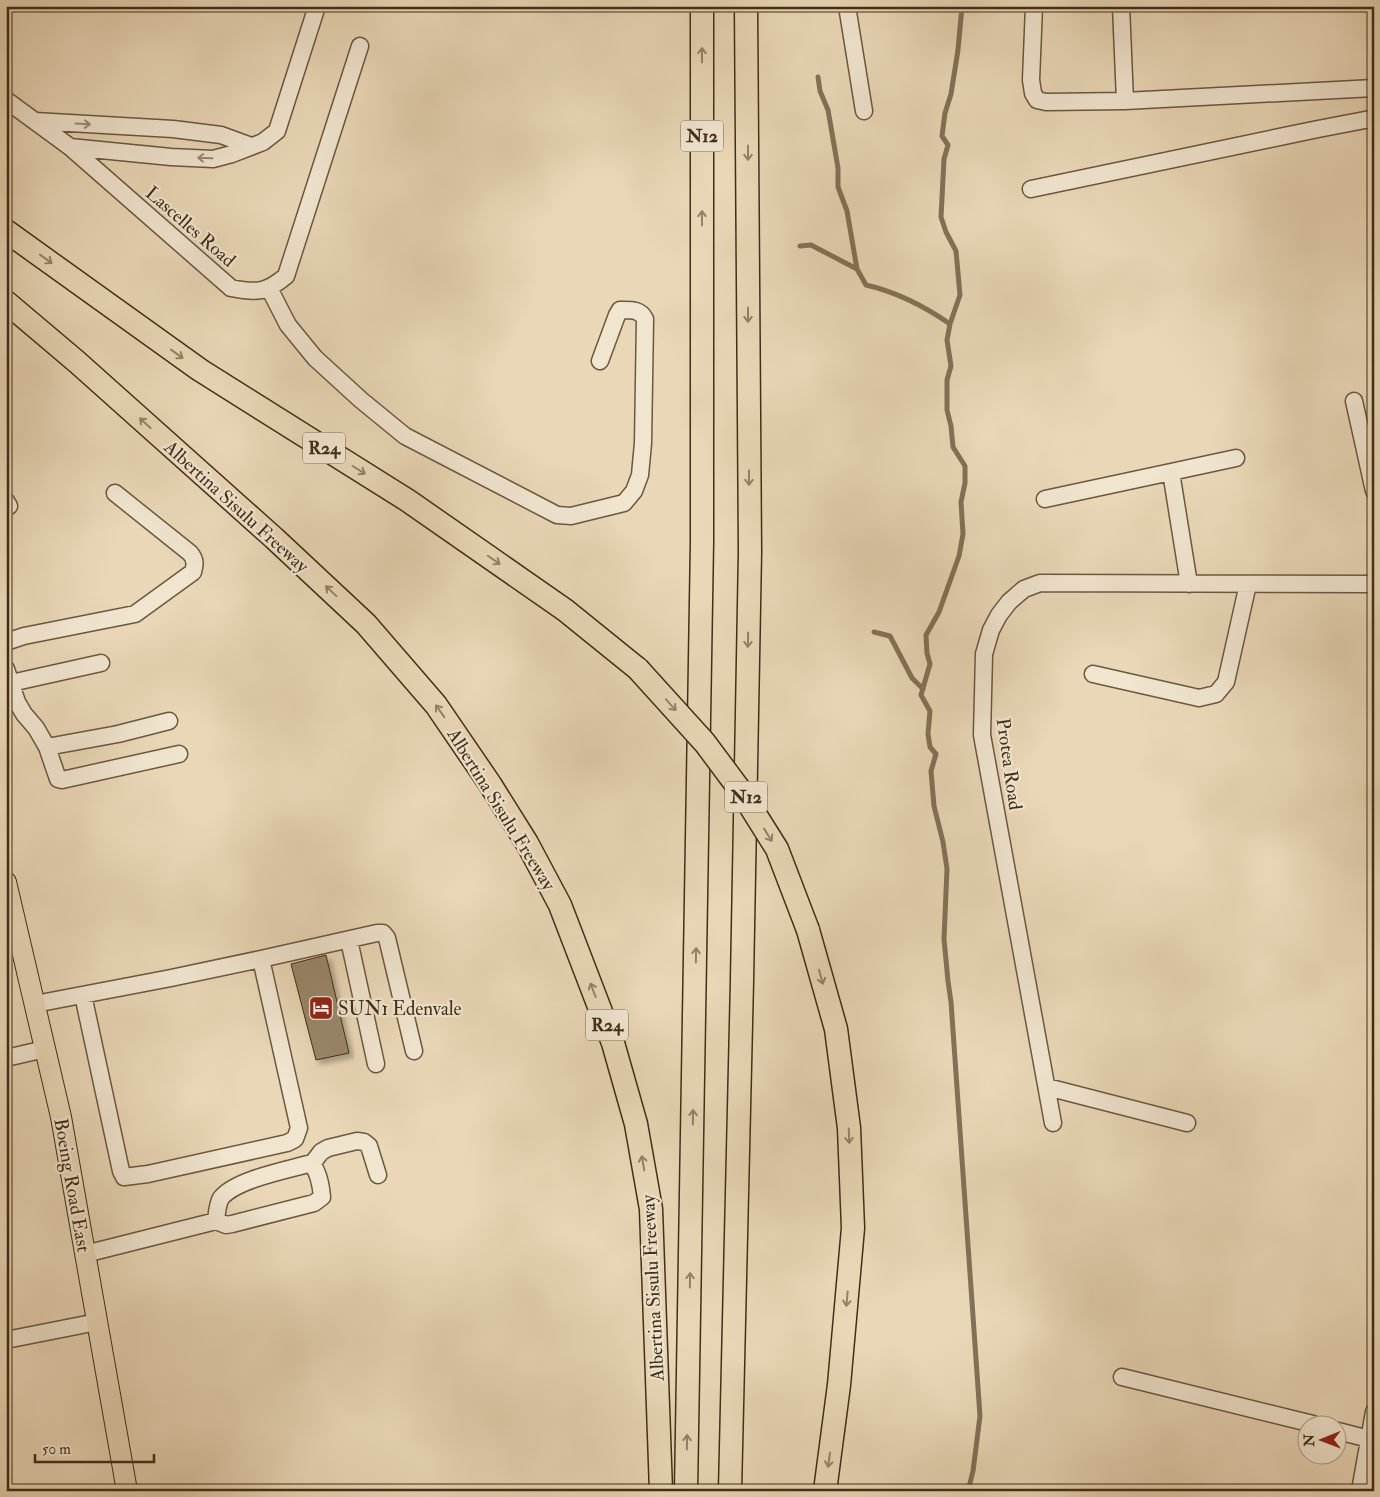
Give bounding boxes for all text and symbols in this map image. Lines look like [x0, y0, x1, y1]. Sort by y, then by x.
one-way arrow [697, 47, 707, 64]
one-way arrow [75, 120, 91, 129]
road number: N12 [681, 120, 723, 152]
one-way arrow [743, 144, 753, 161]
one-way arrow [197, 154, 213, 163]
street label: Lascelles Road [140, 181, 241, 273]
one-way arrow [697, 210, 707, 226]
one-way arrow [39, 254, 53, 264]
one-way arrow [744, 307, 753, 323]
one-way arrow [170, 349, 184, 359]
one-way arrow [139, 417, 152, 429]
road number: R24 [303, 432, 345, 463]
street label: Albertina Sisulu Freeway [158, 435, 314, 578]
one-way arrow [351, 465, 365, 475]
one-way arrow [744, 470, 754, 486]
one-way arrow [487, 555, 501, 565]
one-way arrow [324, 585, 337, 597]
one-way arrow [743, 632, 753, 648]
one-way arrow [665, 698, 677, 711]
one-way arrow [435, 704, 445, 718]
street label: Protea Road [991, 717, 1027, 812]
street label: Albertina Sisulu Freeway [441, 723, 561, 896]
road number: N12 [725, 782, 767, 812]
one-way arrow [762, 828, 773, 842]
one-way arrow [691, 947, 701, 963]
one-way arrow [817, 968, 827, 984]
one-way arrow [588, 983, 597, 999]
hotel icon: SUN1 Edenvale [308, 995, 334, 1021]
place label: SUN1 Edenvale [338, 997, 462, 1021]
road number: R24 [586, 1010, 628, 1040]
one-way arrow [688, 1109, 698, 1126]
street label: Boeing Road East [48, 1116, 96, 1254]
one-way arrow [845, 1128, 854, 1144]
one-way arrow [637, 1155, 647, 1171]
street label: Albertina Sisulu Freeway [636, 1194, 670, 1383]
one-way arrow [685, 1272, 695, 1288]
one-way arrow [842, 1290, 852, 1306]
north arrow [1298, 1414, 1348, 1464]
scale bar [35, 1432, 154, 1464]
text: N [1301, 1433, 1318, 1448]
one-way arrow [682, 1434, 692, 1450]
text: 50 m [42, 1440, 71, 1459]
one-way arrow [824, 1452, 834, 1468]

